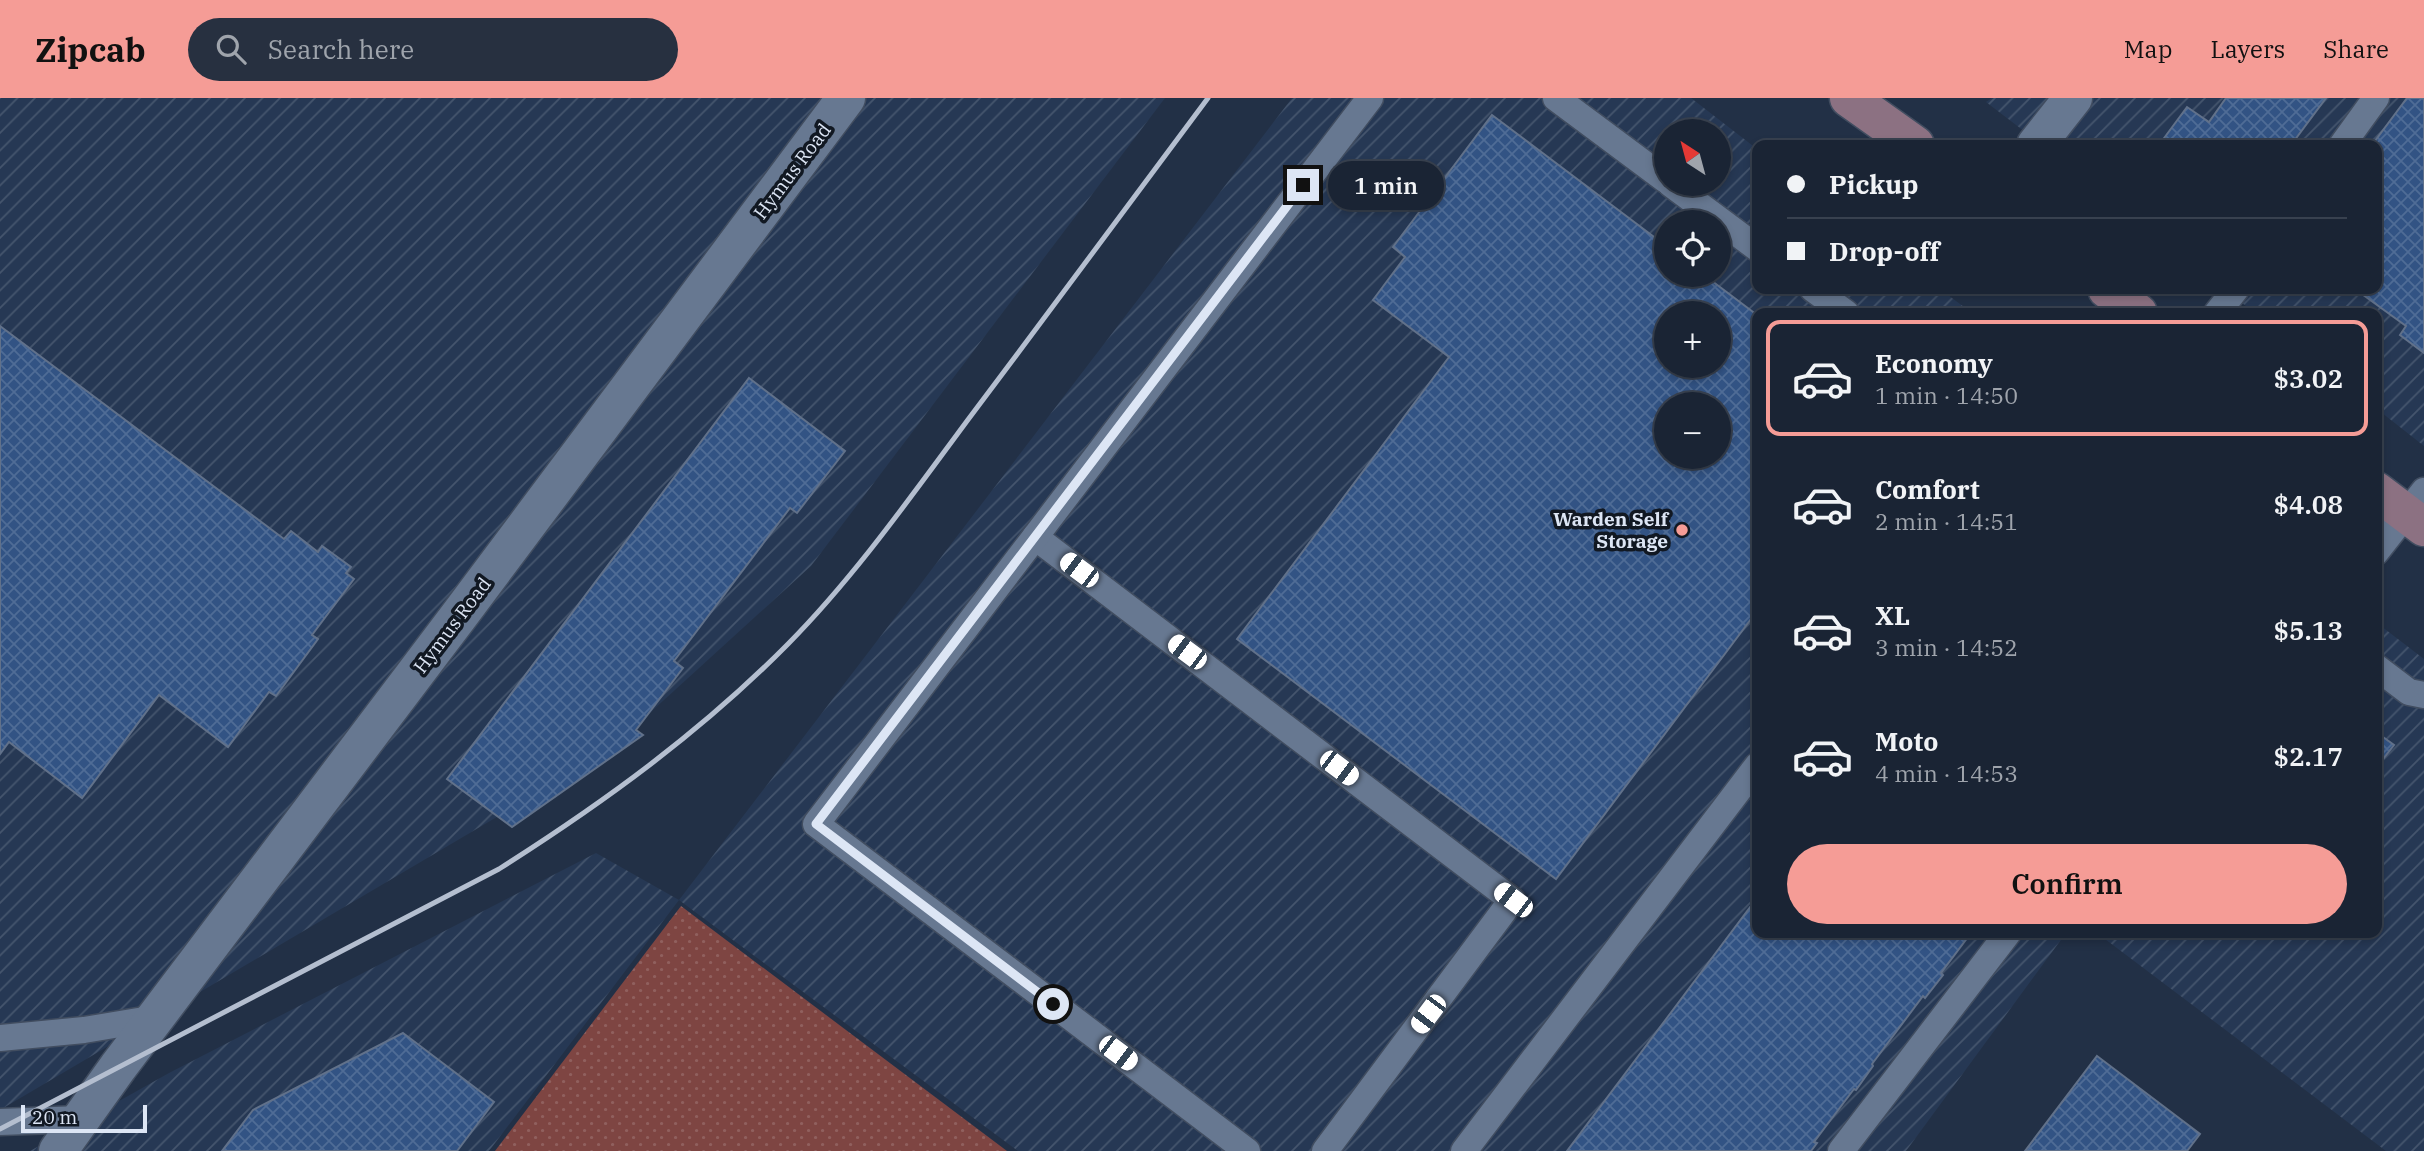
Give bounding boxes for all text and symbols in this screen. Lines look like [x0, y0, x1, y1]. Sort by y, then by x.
search box [188, 18, 678, 81]
text: Zipcab [35, 28, 146, 71]
icon: search [212, 30, 250, 68]
text: Search here [268, 32, 414, 66]
text: Map [2124, 33, 2172, 65]
text: Layers [2210, 33, 2285, 65]
text: Share [2323, 33, 2389, 65]
street label: Hymus Road [748, 118, 836, 224]
north arrow [1654, 119, 1731, 196]
map controls [1654, 119, 1731, 469]
callout: 1 min [1328, 160, 1443, 210]
text: Pickup [1829, 167, 1919, 201]
route end [1287, 169, 1319, 201]
text: 1 min [1354, 170, 1418, 200]
button: locate [1654, 210, 1731, 287]
text: Drop-off [1829, 234, 1940, 268]
button: + [1654, 301, 1731, 378]
text: Economy [1875, 346, 1993, 380]
icon: car [1791, 347, 1854, 410]
text: $3.02 [2274, 361, 2343, 395]
text: 1 min · 14:50 [1875, 380, 2018, 410]
button: − [1654, 392, 1731, 469]
text: Comfort [1875, 472, 1980, 506]
icon: car [1791, 473, 1854, 536]
text: $4.08 [2274, 487, 2343, 521]
text: 2 min · 14:51 [1875, 506, 2018, 536]
place label: Warden Self Storage [1553, 507, 1670, 553]
marker: Warden Self Storage [1674, 522, 1690, 538]
car [1056, 549, 1103, 591]
street label: Hymus Road [408, 572, 496, 678]
text: XL [1875, 598, 1910, 632]
icon: car [1791, 599, 1854, 662]
text: $5.13 [2274, 613, 2343, 647]
car [1164, 631, 1211, 673]
text: 3 min · 14:52 [1875, 632, 2018, 662]
text: Moto [1875, 724, 1938, 758]
icon: car [1791, 725, 1854, 788]
text: $2.17 [2274, 739, 2343, 773]
car [1316, 747, 1363, 789]
text: 4 min · 14:53 [1875, 758, 2018, 788]
button: Confirm [1787, 844, 2347, 924]
car [1490, 879, 1537, 921]
route start [1037, 988, 1069, 1020]
car [1407, 991, 1450, 1037]
car [1095, 1032, 1142, 1074]
scale bar [21, 1102, 147, 1134]
text: 20 m [32, 1105, 77, 1129]

